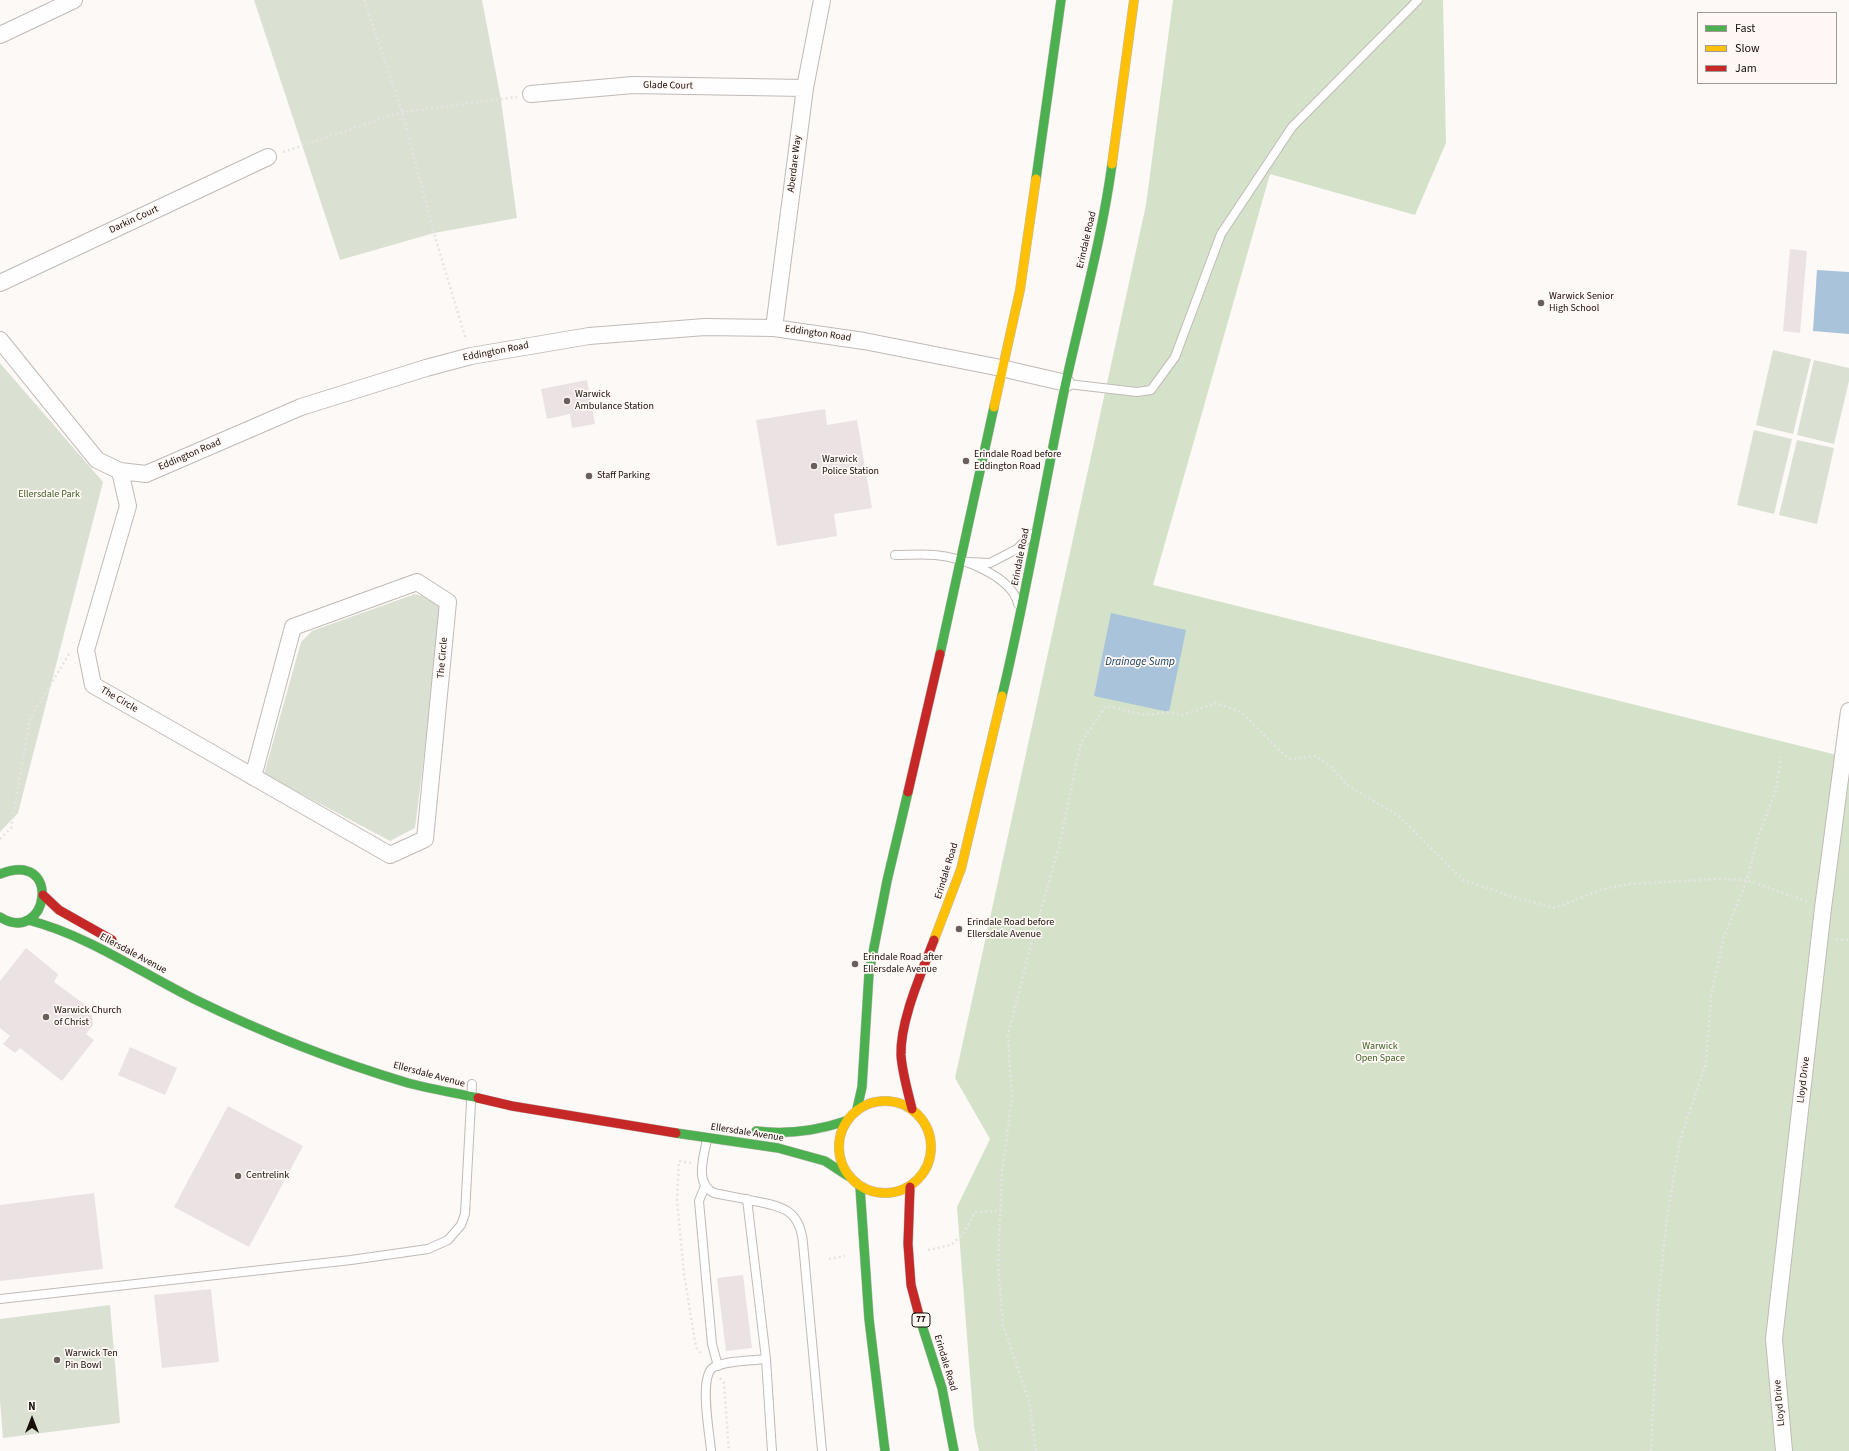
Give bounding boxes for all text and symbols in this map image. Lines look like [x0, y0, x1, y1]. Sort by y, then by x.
legend [1697, 12, 1837, 84]
text: Fast [1735, 20, 1755, 37]
text: Slow [1735, 40, 1760, 57]
text: Jam [1735, 60, 1757, 77]
street label: Glade Court [643, 80, 693, 92]
street label: Aberdare Way [786, 135, 804, 193]
street label: Darkin Court [107, 203, 161, 237]
street label: Erindale Road [1075, 210, 1099, 270]
place label: Warwick Senior High School [1549, 291, 1614, 314]
marker: Warwick Senior High School [1536, 298, 1546, 308]
street label: Eddington Road [784, 323, 852, 345]
street label: Eddington Road [462, 340, 530, 364]
place label: Warwick Ambulance Station [575, 389, 654, 412]
marker: Warwick Ambulance Station [562, 396, 572, 406]
street label: Eddington Road [157, 436, 223, 474]
place label: Erindale Road before Eddington Road [974, 449, 1061, 472]
place label: Warwick Police Station [822, 454, 879, 478]
marker: Erindale Road before Eddington Road [961, 456, 971, 466]
marker: Warwick Police Station [809, 461, 819, 471]
place label: Staff Parking [597, 470, 650, 482]
marker: Staff Parking [584, 471, 594, 481]
park label: Ellersdale Park [18, 489, 80, 501]
street label: Erindale Road [1010, 527, 1032, 587]
street label: The Circle [435, 637, 451, 679]
water label: Drainage Sump [1105, 656, 1175, 670]
street label: The Circle [98, 684, 140, 716]
street label: Erindale Road [933, 841, 961, 901]
place label: Erindale Road before Ellersdale Avenue [967, 917, 1054, 940]
marker: Erindale Road before Ellersdale Avenue [954, 924, 964, 934]
street label: Ellersdale Avenue [98, 931, 168, 977]
place label: Erindale Road after Ellersdale Avenue [863, 952, 943, 976]
marker: Erindale Road after Ellersdale Avenue [850, 959, 860, 969]
place label: Warwick Church of Christ [54, 1005, 122, 1028]
marker: Warwick Church of Christ [41, 1012, 51, 1022]
park label: Warwick Open Space [1355, 1041, 1405, 1064]
street label: Lloyd Drive [1795, 1056, 1813, 1104]
street label: Ellersdale Avenue [392, 1060, 466, 1090]
street label: Ellersdale Avenue [710, 1121, 784, 1145]
place label: Centrelink [246, 1170, 289, 1182]
marker: Centrelink [233, 1171, 243, 1181]
road number: 77 [912, 1313, 930, 1327]
street label: Erindale Road [931, 1333, 959, 1393]
place label: Warwick Ten Pin Bowl [65, 1348, 118, 1372]
marker: Warwick Ten Pin Bowl [52, 1355, 62, 1365]
street label: Lloyd Drive [1772, 1379, 1788, 1427]
north arrow [12, 1399, 52, 1439]
text: N [28, 1399, 36, 1414]

